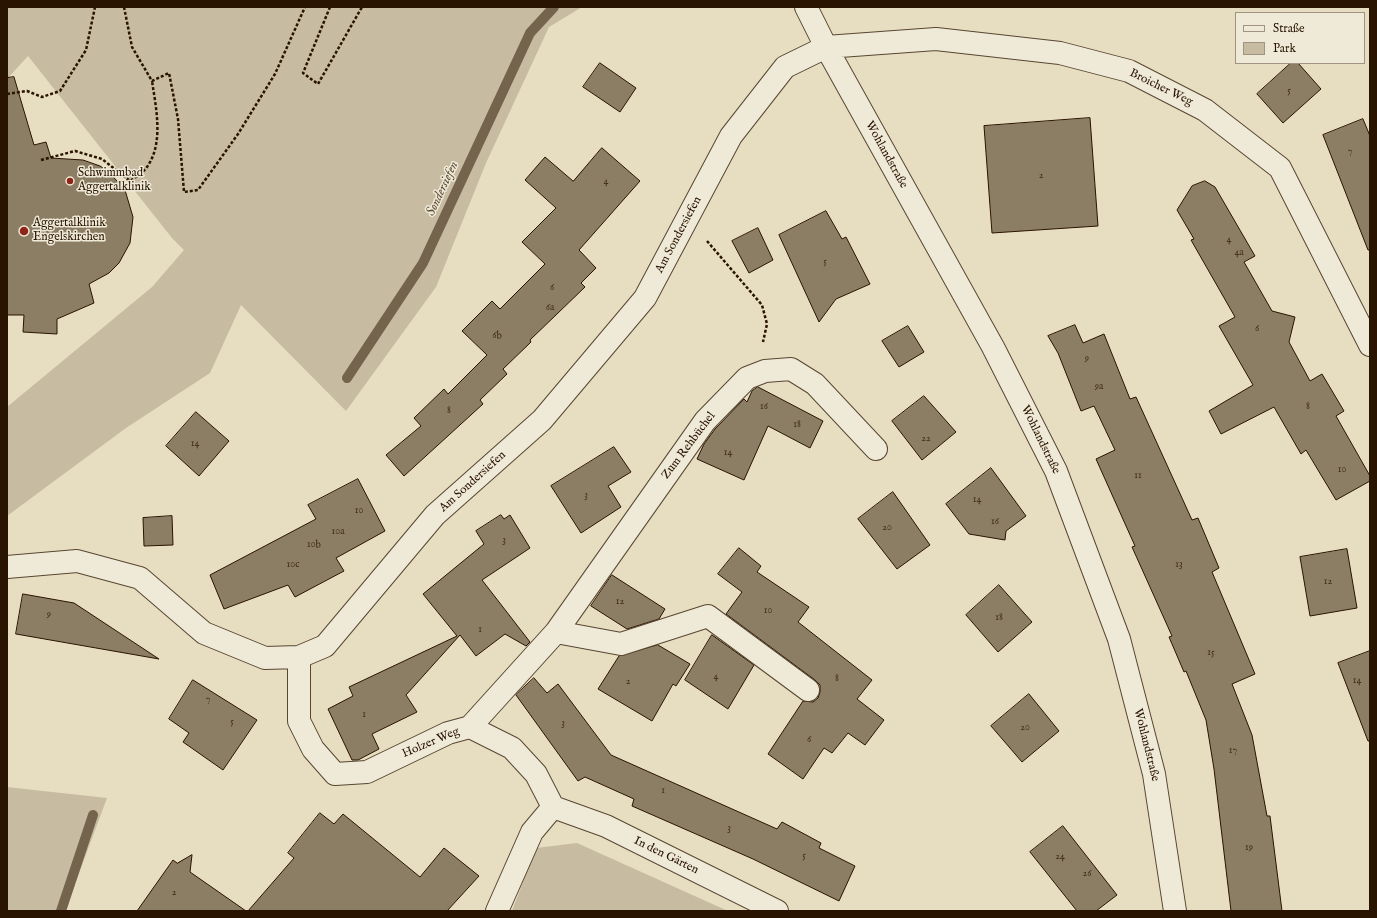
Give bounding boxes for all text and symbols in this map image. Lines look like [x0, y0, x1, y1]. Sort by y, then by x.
legend [1235, 12, 1365, 64]
text: Straße [1273, 21, 1305, 36]
text: Park [1273, 41, 1296, 56]
street label: Broicher Weg [1127, 66, 1195, 110]
house number: 5 [1287, 85, 1291, 97]
street label: Wohlandstraße [862, 119, 910, 191]
house number: 7 [1348, 146, 1352, 158]
water label: Sondersiefen [424, 159, 462, 219]
place label: Schwimmbad Aggertalklinik [78, 167, 151, 195]
house number: 2 [1039, 170, 1043, 182]
marker: Schwimmbad Aggertalklinik [65, 176, 75, 186]
house number: 4 [604, 176, 608, 188]
street label: Am Sondersiefen [653, 194, 705, 276]
place label: Aggertalklinik Engelskirchen [33, 217, 106, 245]
marker: Aggertalklinik Engelskirchen [18, 225, 30, 237]
house number: 4 [1227, 234, 1231, 246]
house number: 4a [1234, 247, 1244, 259]
house number: 5 [823, 256, 827, 268]
house number: 6 [550, 282, 554, 294]
house number: 6a [546, 302, 554, 314]
house number: 6 [1255, 323, 1259, 335]
house number: 6b [492, 330, 502, 342]
house number: 9 [1085, 353, 1089, 365]
house number: 9a [1095, 381, 1103, 393]
house number: 16 [760, 401, 768, 413]
house number: 8 [1306, 401, 1310, 413]
street label: Wohlandstraße [1017, 403, 1063, 477]
house number: 8 [447, 405, 451, 417]
street label: Zum Rehbüchel [659, 410, 719, 482]
house number: 18 [793, 419, 801, 431]
house number: 22 [921, 433, 931, 445]
house number: 14 [191, 438, 199, 450]
house number: 14 [724, 447, 732, 459]
street label: Am Sondersiefen [437, 448, 509, 516]
house number: 10 [1338, 464, 1346, 476]
house number: 11 [1134, 470, 1142, 482]
house number: 3 [584, 490, 588, 502]
house number: 14 [973, 494, 981, 506]
house number: 10 [355, 505, 363, 517]
house number: 16 [991, 516, 999, 528]
house number: 20 [882, 522, 892, 534]
house number: 10a [332, 526, 344, 538]
house number: 3 [502, 535, 506, 547]
house number: 10b [307, 539, 321, 551]
house number: 10c [287, 559, 299, 571]
house number: 13 [1175, 559, 1183, 571]
house number: 12 [1324, 576, 1332, 588]
house number: 12 [616, 596, 624, 608]
house number: 10 [764, 605, 772, 617]
house number: 9 [47, 609, 51, 621]
house number: 18 [995, 612, 1003, 624]
house number: 1 [478, 624, 482, 636]
house number: 15 [1207, 647, 1215, 659]
house number: 4 [714, 671, 718, 683]
house number: 8 [835, 673, 839, 685]
house number: 14 [1353, 675, 1361, 687]
house number: 2 [626, 676, 630, 688]
house number: 7 [206, 694, 210, 706]
street label: Wohlandstraße [1130, 707, 1162, 783]
house number: 1 [362, 709, 366, 721]
house number: 5 [230, 716, 234, 728]
house number: 3 [561, 718, 565, 730]
house number: 20 [1020, 722, 1030, 734]
street label: Holzer Weg [400, 725, 462, 761]
house number: 6 [807, 734, 811, 746]
house number: 17 [1229, 745, 1237, 757]
house number: 1 [661, 785, 665, 797]
house number: 3 [727, 823, 731, 835]
street label: In den Gärten [631, 834, 701, 878]
house number: 19 [1245, 842, 1253, 854]
house number: 5 [802, 850, 806, 862]
house number: 24 [1055, 851, 1065, 863]
house number: 26 [1083, 868, 1091, 880]
house number: 2 [172, 887, 176, 899]

